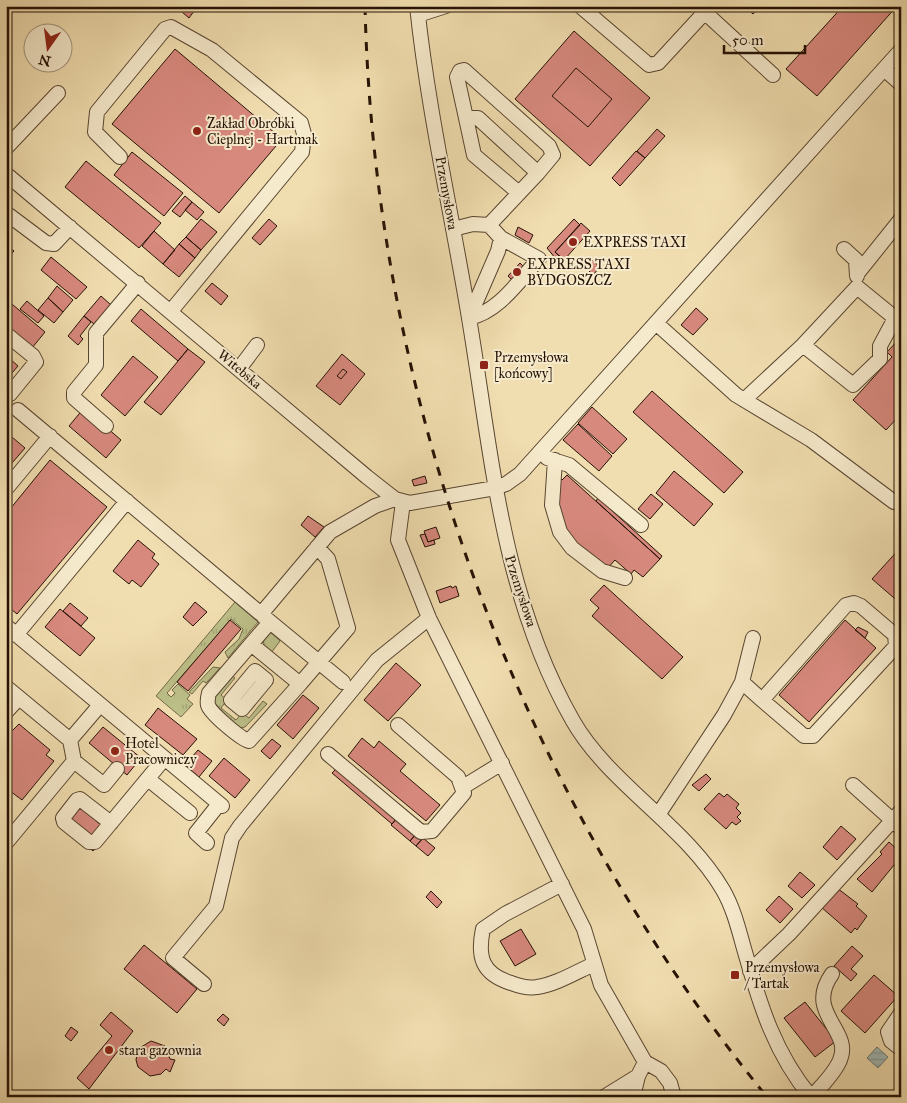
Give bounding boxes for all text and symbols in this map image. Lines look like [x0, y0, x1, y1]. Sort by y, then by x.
north arrow [22, 22, 72, 72]
scale bar [724, 22, 806, 54]
text: 50 m [732, 31, 764, 49]
text: N [37, 50, 53, 70]
place label: Zakład Obróbki Cieplnej - Hartmak [207, 115, 318, 148]
marker: Zakład Obróbki Cieplnej - Hartmak [191, 125, 203, 137]
street label: Przemysłowa [432, 155, 461, 231]
place label: EXPRESS TAXI [583, 234, 687, 251]
marker: EXPRESS TAXI [567, 236, 579, 248]
place label: EXPRESS TAXI BYDGOSZCZ [527, 256, 631, 289]
marker: EXPRESS TAXI BYDGOSZCZ [511, 266, 523, 278]
street label: Witebska [214, 346, 265, 393]
place label: Przemysłowa [końcowy] [494, 349, 569, 382]
marker: Przemysłowa [końcowy] [478, 359, 490, 371]
street label: Przemysłowa [501, 553, 540, 629]
place label: Hotel Pracowniczy [125, 735, 197, 768]
marker: Hotel Pracowniczy [109, 745, 121, 757]
place label: Przemysłowa / Tartak [744, 959, 820, 992]
marker: Przemysłowa / Tartak [729, 969, 741, 981]
place label: stara gazownia [119, 1042, 202, 1059]
marker: stara gazownia [103, 1044, 115, 1056]

